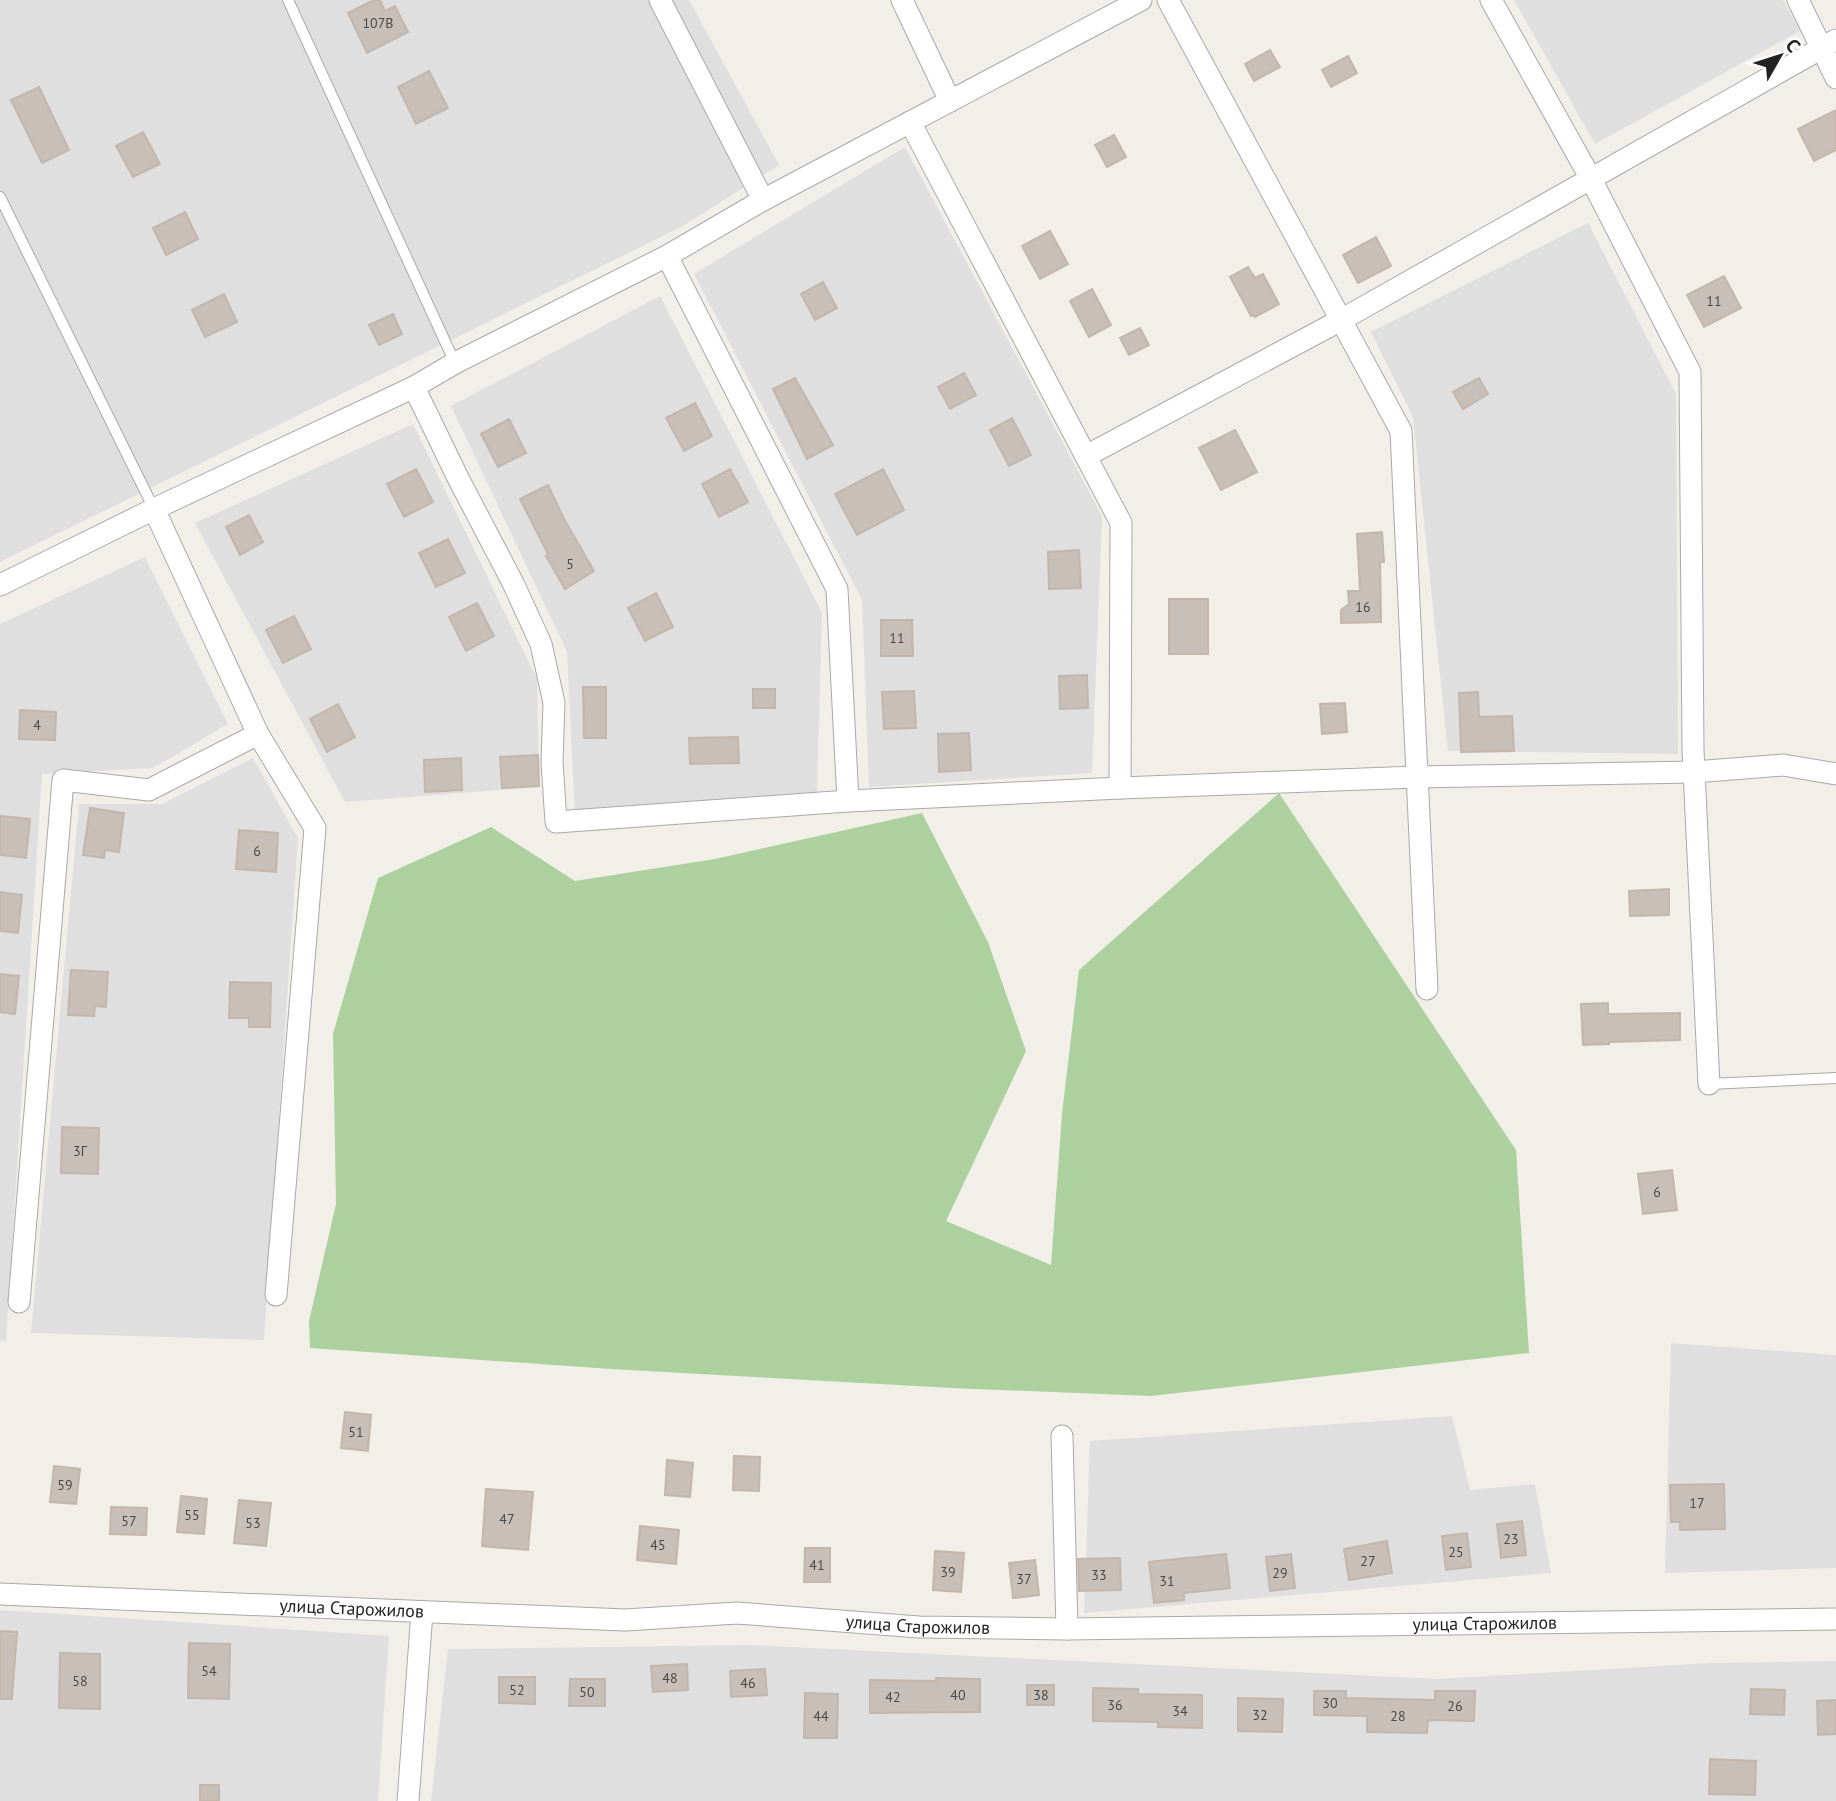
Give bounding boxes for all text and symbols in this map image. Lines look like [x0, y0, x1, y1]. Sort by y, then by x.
house number: 107В [362, 14, 394, 32]
north arrow [1745, 21, 1815, 91]
text: С [1781, 34, 1806, 57]
house number: 11 [1706, 292, 1722, 310]
house number: 5 [566, 555, 574, 573]
house number: 16 [1355, 598, 1371, 616]
house number: 11 [889, 629, 905, 647]
house number: 4 [33, 716, 41, 734]
house number: 6 [253, 842, 261, 860]
house number: 3Г [73, 1142, 88, 1160]
house number: 6 [1653, 1183, 1661, 1201]
house number: 51 [348, 1423, 364, 1441]
house number: 59 [57, 1476, 73, 1494]
house number: 17 [1689, 1494, 1705, 1512]
house number: 55 [184, 1506, 200, 1524]
house number: 47 [499, 1510, 515, 1528]
house number: 57 [121, 1512, 137, 1530]
house number: 53 [245, 1514, 261, 1532]
house number: 23 [1503, 1530, 1519, 1548]
house number: 45 [650, 1536, 666, 1554]
house number: 25 [1448, 1543, 1464, 1561]
house number: 27 [1360, 1552, 1376, 1570]
house number: 41 [809, 1556, 825, 1574]
house number: 39 [940, 1563, 956, 1581]
house number: 29 [1272, 1564, 1288, 1582]
house number: 33 [1091, 1566, 1107, 1584]
house number: 37 [1016, 1570, 1032, 1588]
house number: 31 [1159, 1572, 1175, 1590]
street label: улица Старожилов [279, 1594, 424, 1623]
street label: улица Старожилов [845, 1609, 990, 1639]
street label: улица Старожилов [1412, 1611, 1557, 1636]
house number: 54 [201, 1662, 217, 1680]
house number: 48 [662, 1669, 678, 1687]
house number: 58 [72, 1672, 88, 1690]
house number: 46 [740, 1674, 756, 1692]
house number: 52 [509, 1681, 525, 1699]
house number: 50 [579, 1683, 595, 1701]
house number: 40 [950, 1686, 966, 1704]
house number: 38 [1033, 1686, 1049, 1704]
house number: 42 [885, 1688, 901, 1706]
house number: 30 [1322, 1694, 1338, 1712]
house number: 36 [1107, 1696, 1123, 1714]
house number: 26 [1447, 1697, 1463, 1715]
house number: 34 [1172, 1702, 1188, 1720]
house number: 32 [1252, 1706, 1268, 1724]
house number: 44 [813, 1707, 829, 1725]
house number: 28 [1390, 1707, 1406, 1725]

